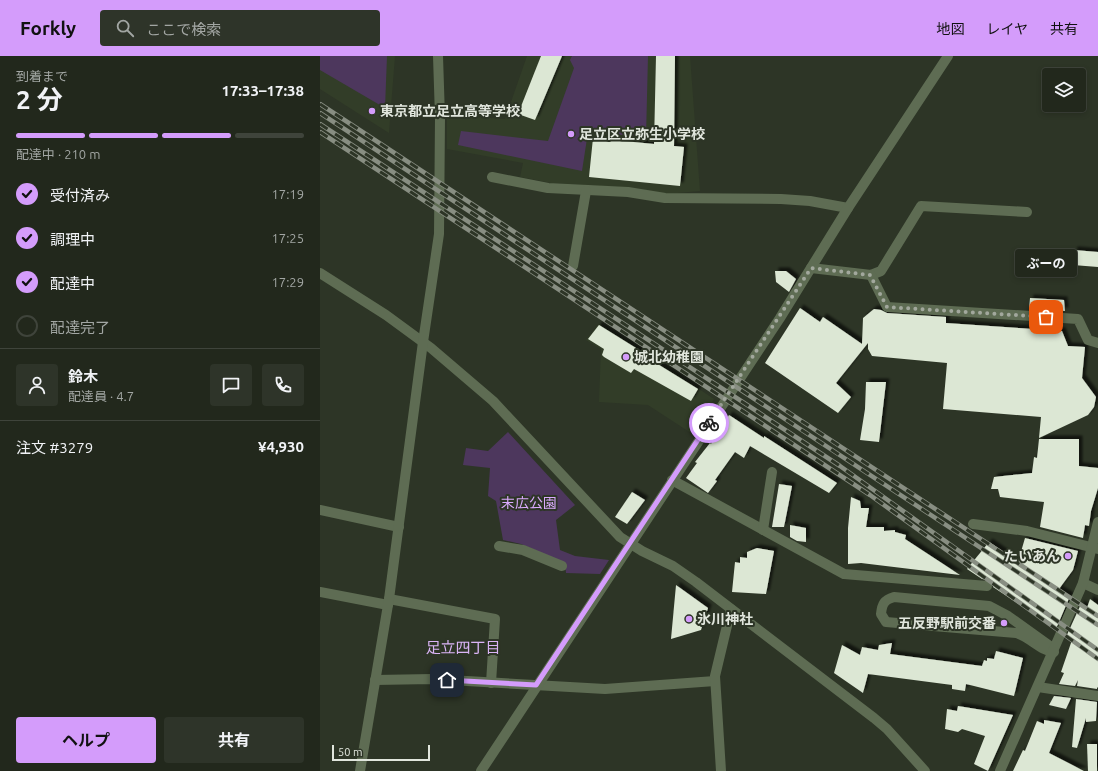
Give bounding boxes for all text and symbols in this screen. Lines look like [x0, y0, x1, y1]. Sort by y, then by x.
search box [100, 10, 380, 46]
text: Forkly [20, 17, 76, 39]
icon: search [114, 17, 136, 39]
text: ここで検索 [146, 21, 221, 38]
text: 地図 [936, 21, 964, 37]
text: レイヤ [986, 21, 1028, 37]
text: 共有 [1050, 21, 1078, 37]
map controls [1042, 68, 1086, 112]
button: layers [1042, 68, 1086, 112]
text: 到着まで [16, 69, 68, 83]
text: 17:33–17:38 [221, 82, 304, 99]
text: 2 分 [16, 85, 63, 114]
place label: 東京都立足立高等学校 [380, 103, 520, 119]
marker: 東京都立足立高等学校 [367, 106, 377, 116]
place label: 足立区立弥生小学校 [579, 126, 705, 142]
marker: 足立区立弥生小学校 [566, 129, 576, 139]
text: 配達中 · 210 m [16, 147, 100, 161]
icon: check [16, 183, 38, 205]
text: 受付済み [50, 187, 110, 204]
text: 17:19 [271, 187, 304, 201]
icon: check [16, 227, 38, 249]
text: 調理中 [50, 231, 95, 248]
text: 17:25 [271, 231, 304, 245]
callout: ぶーの [1015, 249, 1077, 277]
text: ぶーの [1026, 256, 1066, 270]
icon: check [16, 271, 38, 293]
text: 配達中 [50, 275, 95, 292]
text: 17:29 [271, 275, 304, 289]
pin [1029, 300, 1063, 334]
icon: bag [1035, 306, 1057, 328]
text: 配達完了 [50, 319, 110, 336]
place label: 城北幼稚園 [634, 349, 704, 365]
marker: 城北幼稚園 [621, 352, 631, 362]
button: person [16, 364, 58, 406]
button: chat [210, 364, 252, 406]
button: phone [262, 364, 304, 406]
text: 鈴木 [68, 368, 98, 385]
text: 配達員 · 4.7 [68, 389, 134, 403]
courier [689, 403, 729, 443]
icon: bike [698, 412, 720, 434]
text: ¥4,930 [258, 438, 304, 455]
text: 注文 #3279 [16, 439, 93, 456]
park label: 末広公園 [501, 495, 557, 511]
place label: たいあん [1004, 548, 1060, 564]
marker: たいあん [1063, 551, 1073, 561]
place label: 氷川神社 [697, 611, 753, 627]
marker: 氷川神社 [684, 614, 694, 624]
place label: 五反野駅前交番 [898, 615, 996, 631]
marker: 五反野駅前交番 [999, 618, 1009, 628]
district label: 足立四丁目 [425, 639, 501, 656]
pin [430, 663, 464, 697]
icon: home [436, 669, 458, 691]
button: ヘルプ [16, 717, 156, 763]
button: 共有 [164, 717, 304, 763]
scale bar [332, 743, 430, 762]
text: 50 m [338, 746, 362, 758]

